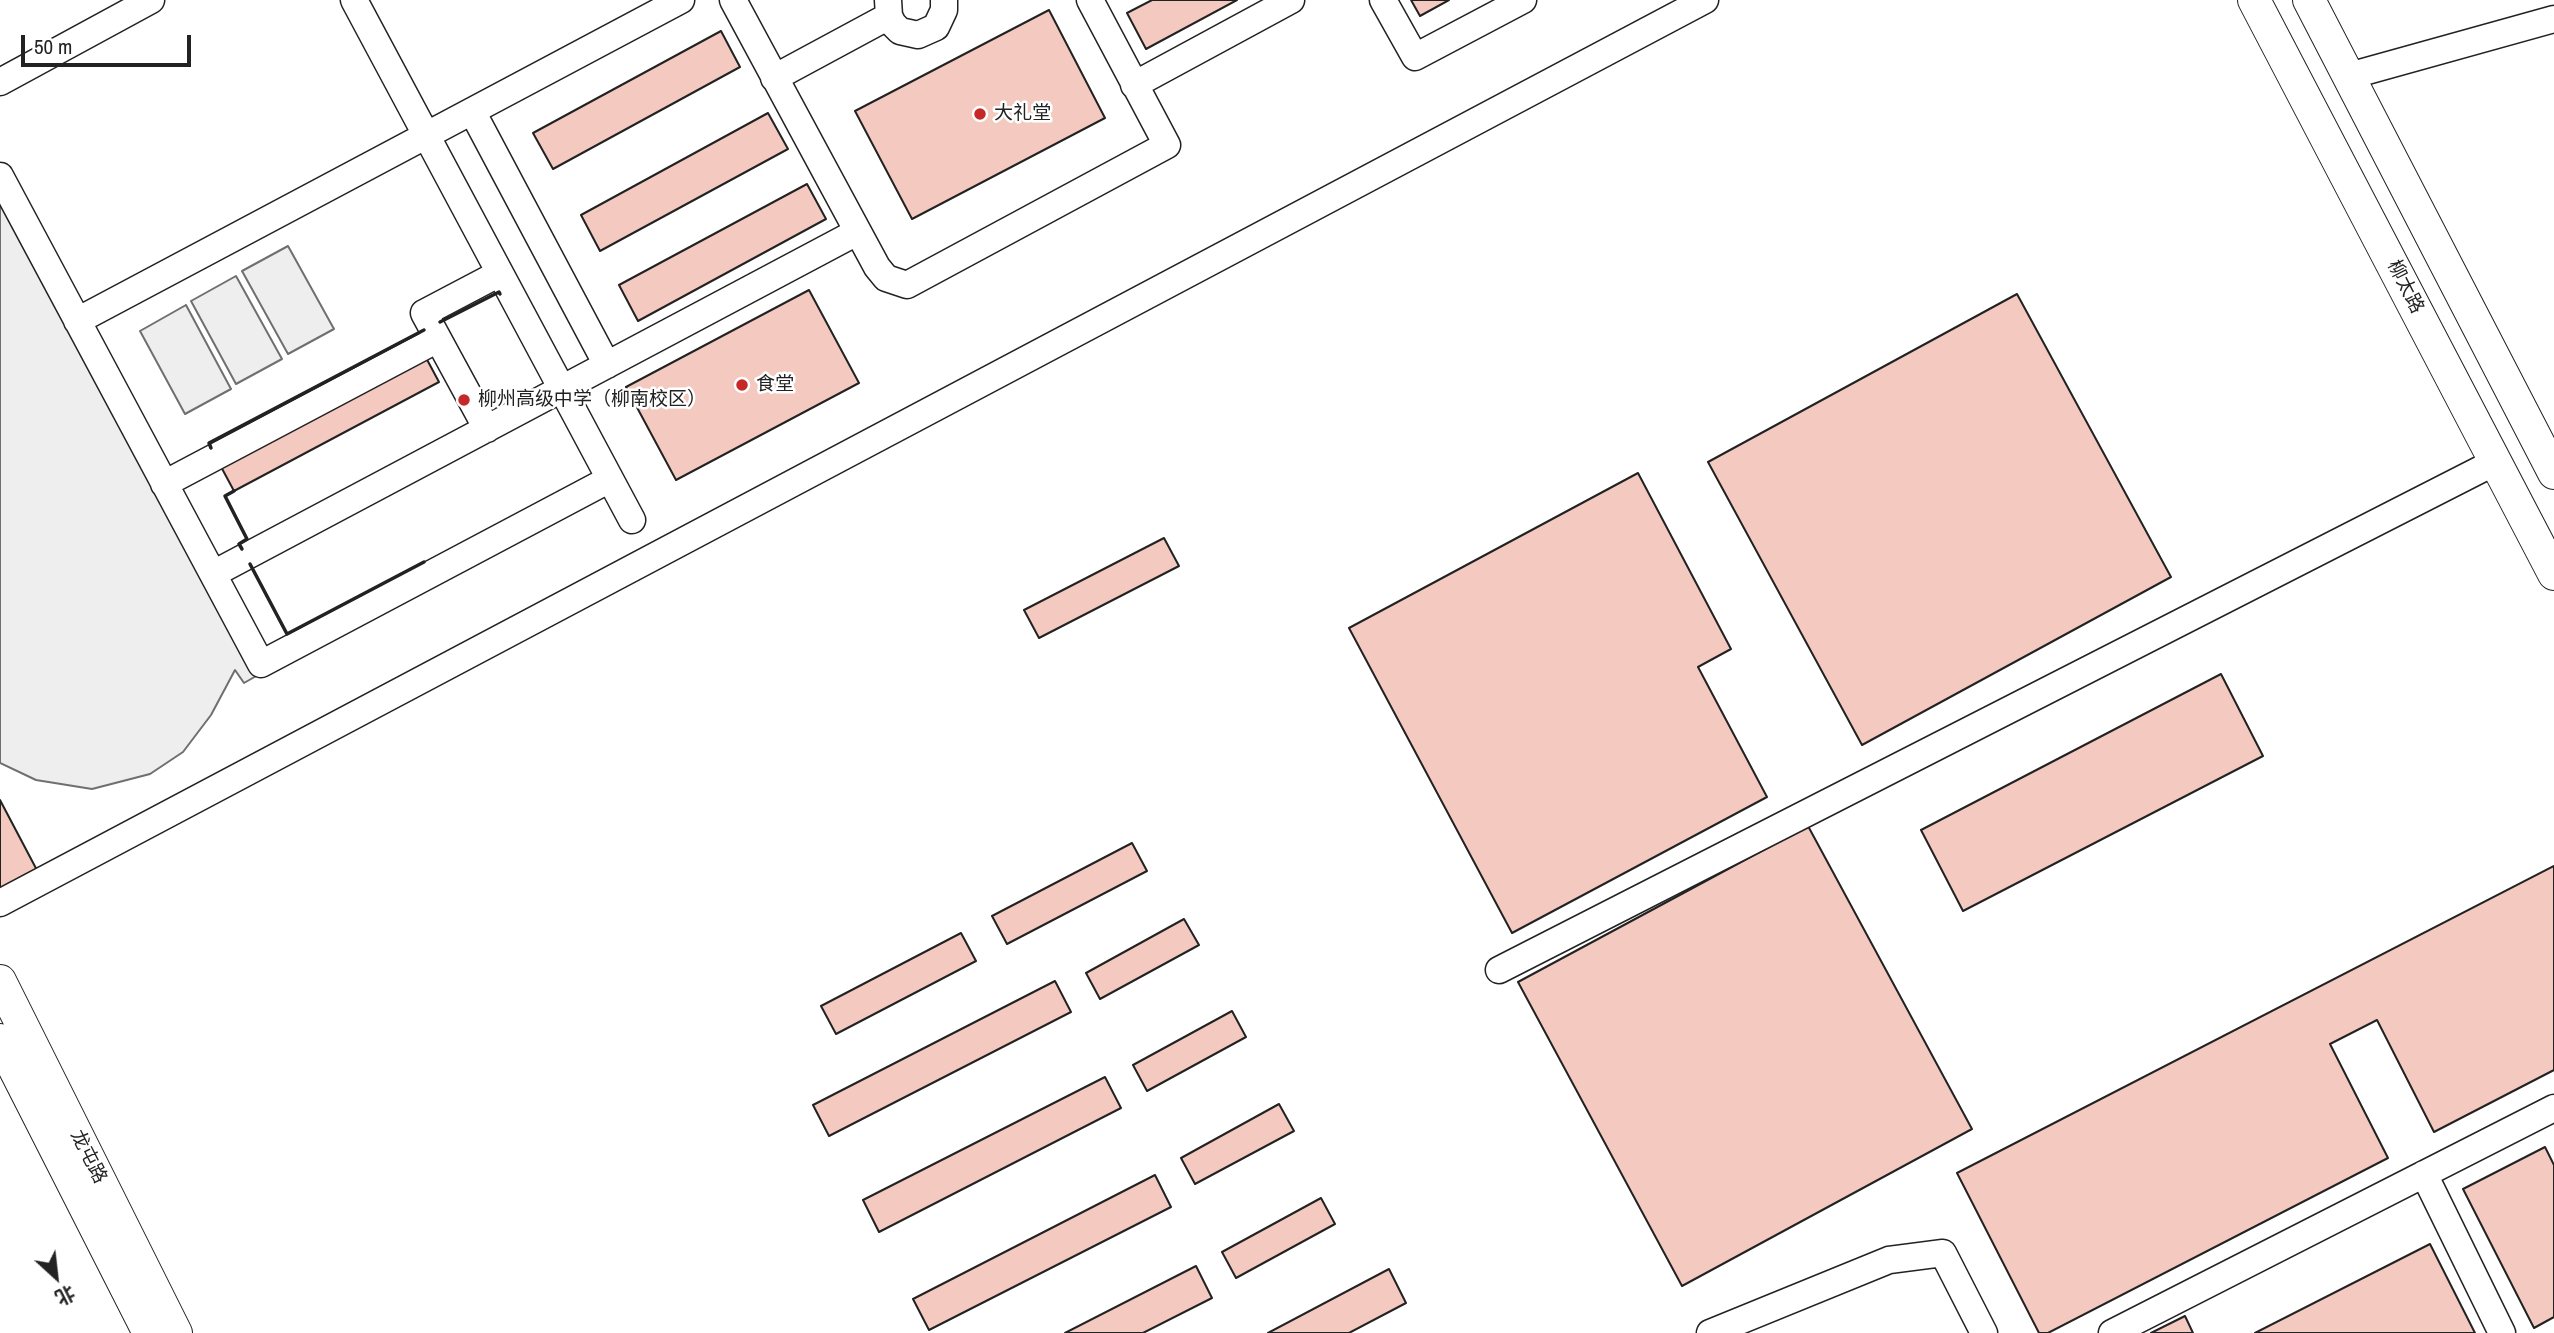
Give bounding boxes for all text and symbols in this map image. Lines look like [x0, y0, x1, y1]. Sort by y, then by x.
scale bar [24, 21, 194, 65]
text: 50 m [34, 32, 72, 61]
place label: 大礼堂 [994, 103, 1051, 125]
marker: 大礼堂 [972, 106, 988, 122]
street label: 柳太路 [2382, 256, 2428, 318]
place label: 食堂 [756, 374, 794, 396]
marker: 食堂 [734, 377, 750, 393]
place label: 柳州高级中学（柳南校区） [478, 389, 706, 411]
marker: 柳州高级中学（柳南校区） [456, 392, 472, 408]
street label: 龙屯路 [65, 1126, 111, 1188]
north arrow [21, 1242, 91, 1312]
text: 北 [51, 1280, 80, 1312]

